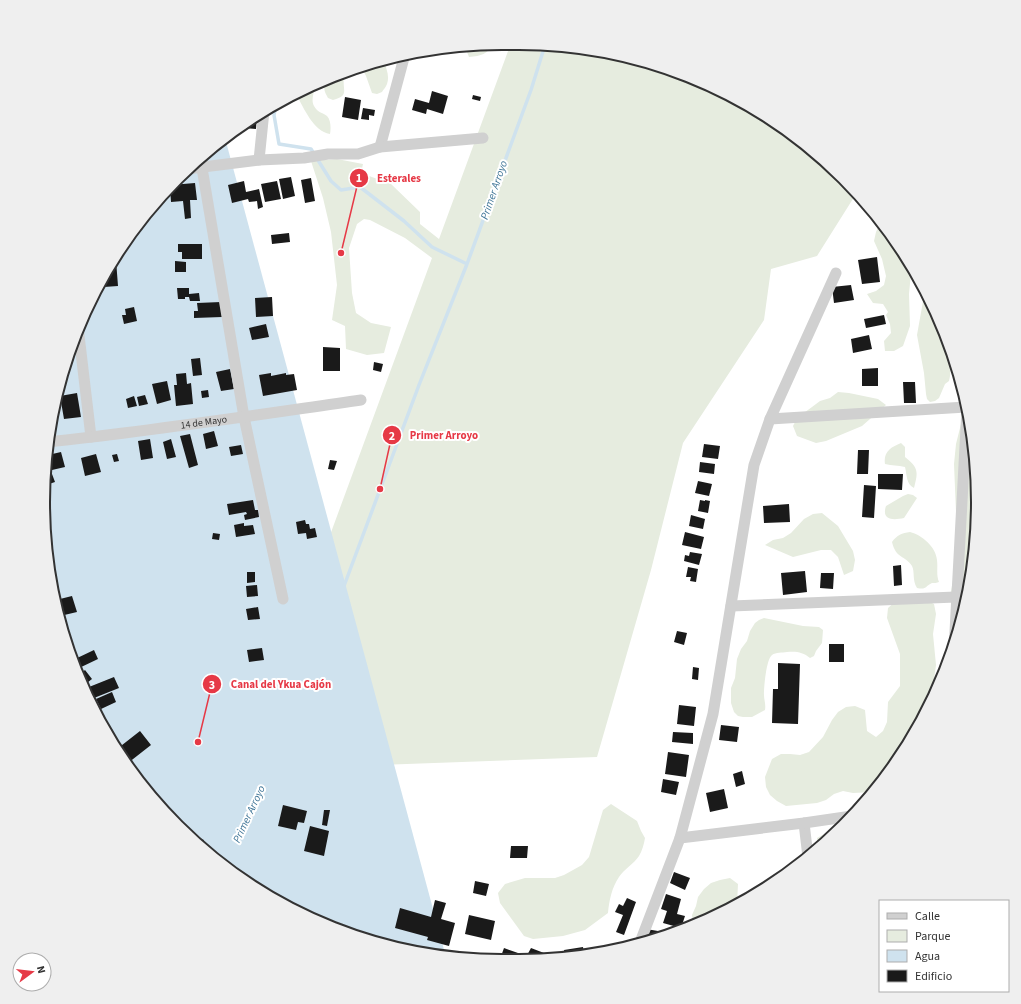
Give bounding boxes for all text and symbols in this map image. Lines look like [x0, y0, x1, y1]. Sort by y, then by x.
water label: Primer Arroyo [477, 158, 511, 222]
callout: Esterales [349, 167, 429, 190]
text: 1 [356, 170, 362, 187]
text: Esterales [377, 171, 421, 186]
street label: 14 de Mayo [180, 412, 228, 433]
callout: Primer Arroyo [382, 424, 486, 447]
text: 2 [389, 428, 395, 445]
text: Primer Arroyo [410, 428, 478, 443]
callout: Canal del Ykua Cajón [202, 673, 339, 696]
text: 3 [209, 677, 215, 694]
text: Canal del Ykua Cajón [231, 677, 331, 692]
water label: Primer Arroyo [229, 783, 269, 845]
legend [879, 900, 1009, 992]
text: Calle [915, 908, 940, 925]
text: Parque [915, 928, 951, 945]
text: Agua [915, 948, 940, 965]
north arrow [12, 952, 52, 992]
text: N [33, 964, 49, 975]
text: Edificio [915, 968, 952, 985]

